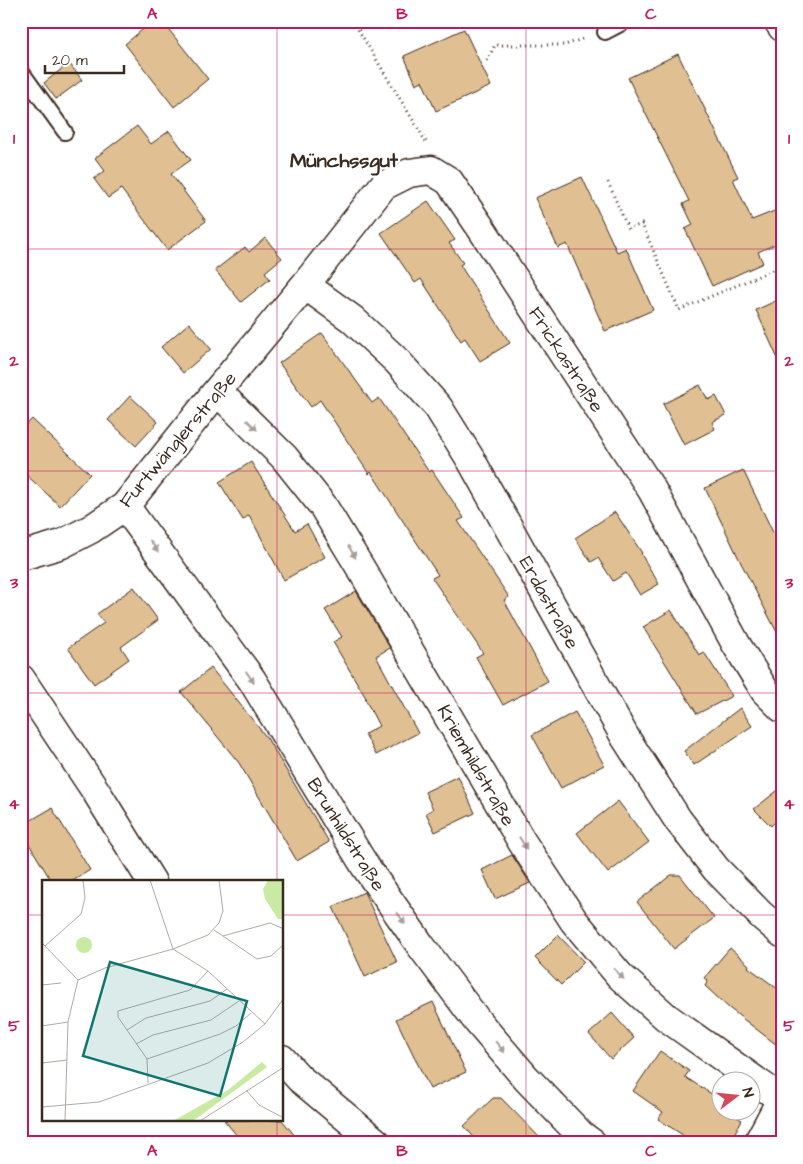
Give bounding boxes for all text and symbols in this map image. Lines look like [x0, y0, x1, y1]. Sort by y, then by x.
text: A [147, 3, 158, 25]
text: B [396, 3, 408, 25]
text: C [645, 3, 657, 25]
scale bar [45, 42, 124, 74]
text: 20 m [52, 50, 88, 71]
text: 1 [13, 128, 16, 150]
text: 1 [788, 128, 791, 150]
district label: Münchssgut [290, 147, 399, 176]
street label: Frickastraße [521, 302, 610, 418]
text: 2 [8, 350, 19, 372]
text: 2 [783, 350, 794, 372]
street label: Furtwänglerstraße [113, 366, 244, 514]
one-way arrow [245, 419, 257, 431]
one-way arrow [149, 539, 159, 553]
one-way arrow [347, 546, 356, 559]
street label: Erdastraße [512, 551, 585, 654]
text: 3 [9, 572, 19, 594]
text: 3 [784, 572, 794, 594]
one-way arrow [245, 670, 255, 684]
street label: Kriemhildstraße [430, 700, 521, 831]
street label: Brunhildstraße [300, 773, 391, 897]
text: 4 [9, 793, 20, 815]
text: 4 [784, 793, 795, 815]
one-way arrow [518, 837, 527, 850]
inset map [42, 880, 284, 1122]
one-way arrow [396, 911, 406, 925]
one-way arrow [613, 967, 625, 979]
text: 5 [8, 1015, 20, 1037]
text: 5 [783, 1015, 795, 1037]
one-way arrow [494, 1041, 506, 1053]
north arrow [710, 1072, 760, 1122]
text: N [737, 1086, 758, 1100]
text: A [147, 1140, 158, 1162]
text: B [396, 1140, 408, 1162]
text: C [645, 1140, 657, 1162]

